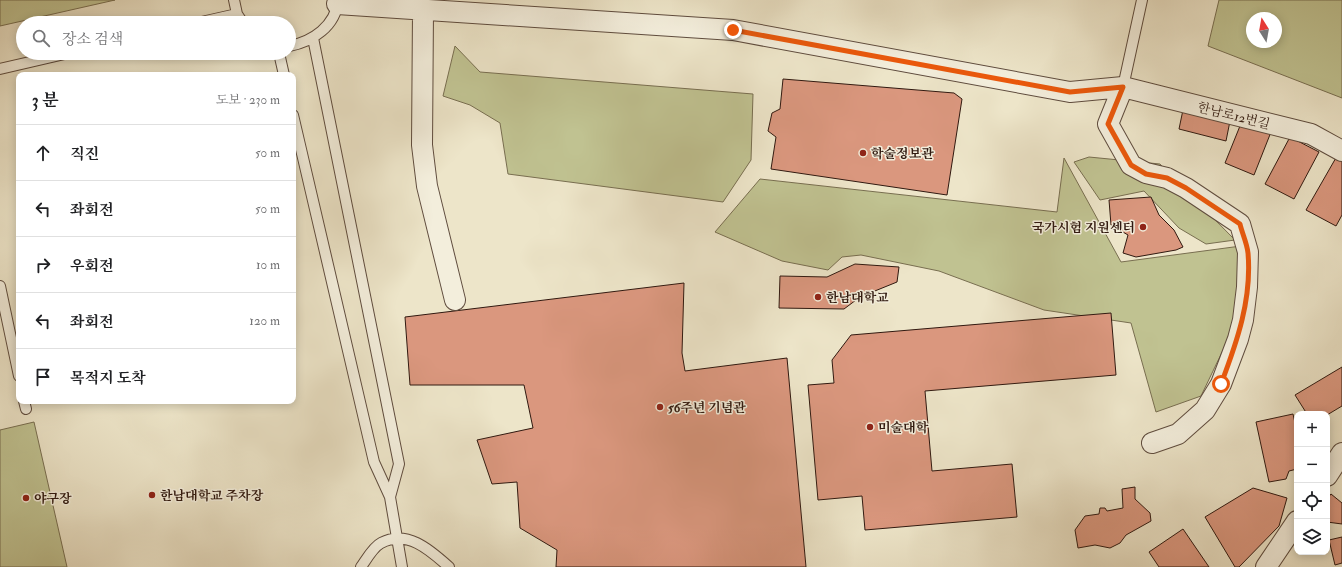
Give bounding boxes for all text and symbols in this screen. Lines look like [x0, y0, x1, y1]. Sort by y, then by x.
north arrow [1246, 12, 1282, 48]
search box [16, 16, 296, 60]
route end [724, 21, 742, 39]
icon: search [30, 27, 52, 49]
text: 장소 검색 [62, 30, 123, 49]
text: 3 분 [32, 90, 59, 111]
text: 도보 · 230 m [216, 92, 280, 108]
street label: 한남로12번길 [1196, 99, 1272, 133]
icon: ahead [32, 142, 54, 164]
text: 직진 [70, 145, 99, 164]
text: 50 m [255, 145, 280, 161]
place label: 학술정보관 [871, 146, 934, 162]
marker: 학술정보관 [858, 148, 868, 158]
icon: left [32, 198, 54, 220]
text: 좌회전 [70, 201, 113, 220]
text: 50 m [255, 201, 280, 217]
place label: 국가시험 지원센터 [1032, 220, 1135, 236]
marker: 국가시험 지원센터 [1138, 222, 1148, 232]
icon: right [32, 254, 54, 276]
text: 우회전 [70, 257, 113, 276]
text: 10 m [256, 257, 280, 273]
place label: 한남대학교 [826, 290, 889, 306]
marker: 한남대학교 [813, 292, 823, 302]
icon: left [32, 310, 54, 332]
text: 좌회전 [70, 313, 113, 332]
text: 120 m [249, 313, 280, 329]
icon: arrive [32, 366, 54, 388]
text: 목적지 도착 [70, 369, 146, 388]
route start [1212, 375, 1230, 393]
place label: 56주년 기념관 [668, 400, 746, 416]
marker: 56주년 기념관 [655, 402, 665, 412]
map controls [1294, 411, 1330, 555]
button: + [1294, 411, 1330, 447]
place label: 미술대학 [878, 420, 929, 436]
marker: 미술대학 [865, 422, 875, 432]
button: − [1294, 447, 1330, 483]
button: locate [1294, 483, 1330, 519]
place label: 한남대학교 주차장 [160, 488, 264, 504]
marker: 한남대학교 주차장 [147, 490, 157, 500]
place label: 야구장 [34, 491, 72, 507]
marker: 야구장 [21, 493, 31, 503]
button: layers [1294, 519, 1330, 555]

